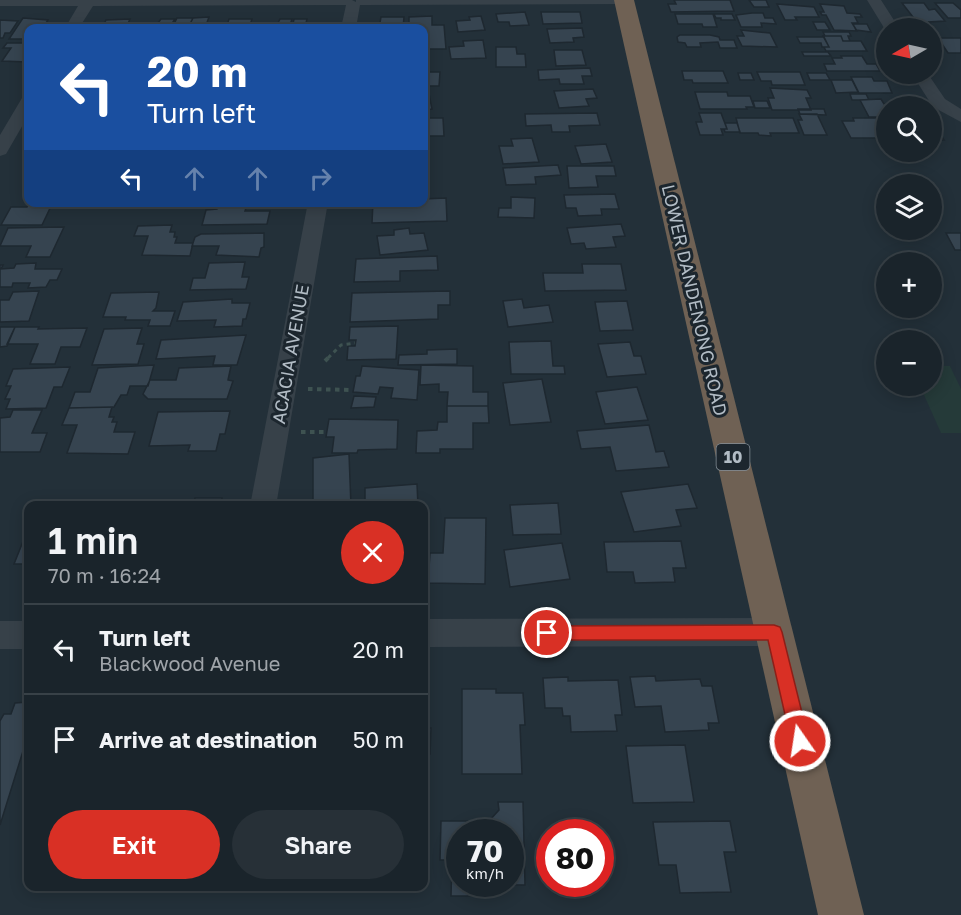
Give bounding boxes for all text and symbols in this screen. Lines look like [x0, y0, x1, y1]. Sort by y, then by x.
north arrow [876, 18, 942, 84]
map controls [876, 18, 942, 396]
text: 20 m [147, 46, 247, 96]
icon: left [48, 48, 126, 126]
button: search [876, 96, 942, 162]
text: Turn left [147, 97, 256, 129]
icon: left [115, 162, 148, 195]
icon: ahead [178, 162, 211, 195]
icon: ahead [241, 162, 274, 195]
icon: right [304, 162, 337, 195]
button: layers [876, 174, 942, 240]
street label: LOWER DANDENONG ROAD [658, 182, 732, 418]
button: + [876, 252, 942, 318]
street label: ACACIA AVENUE [267, 283, 313, 425]
button: − [876, 330, 942, 396]
road number: 10 [716, 444, 750, 470]
text: 1 min [48, 519, 138, 562]
button: close [341, 521, 404, 584]
text: 70 m · 16:24 [48, 563, 161, 587]
pin [521, 607, 572, 658]
icon: arrive [530, 616, 563, 649]
text: Turn left [99, 624, 190, 651]
icon: left [48, 633, 81, 666]
text: 20 m [353, 636, 404, 663]
text: Blackwood Avenue [99, 651, 280, 675]
position arrow [768, 709, 832, 773]
icon: arrive [48, 723, 81, 756]
text: Arrive at destination [99, 726, 317, 753]
text: 50 m [353, 726, 404, 753]
button: Exit [48, 810, 220, 879]
button: Share [232, 810, 404, 879]
speed limit sign: 80 [536, 819, 614, 897]
text: 70 [467, 833, 503, 869]
text: km/h [466, 864, 504, 882]

